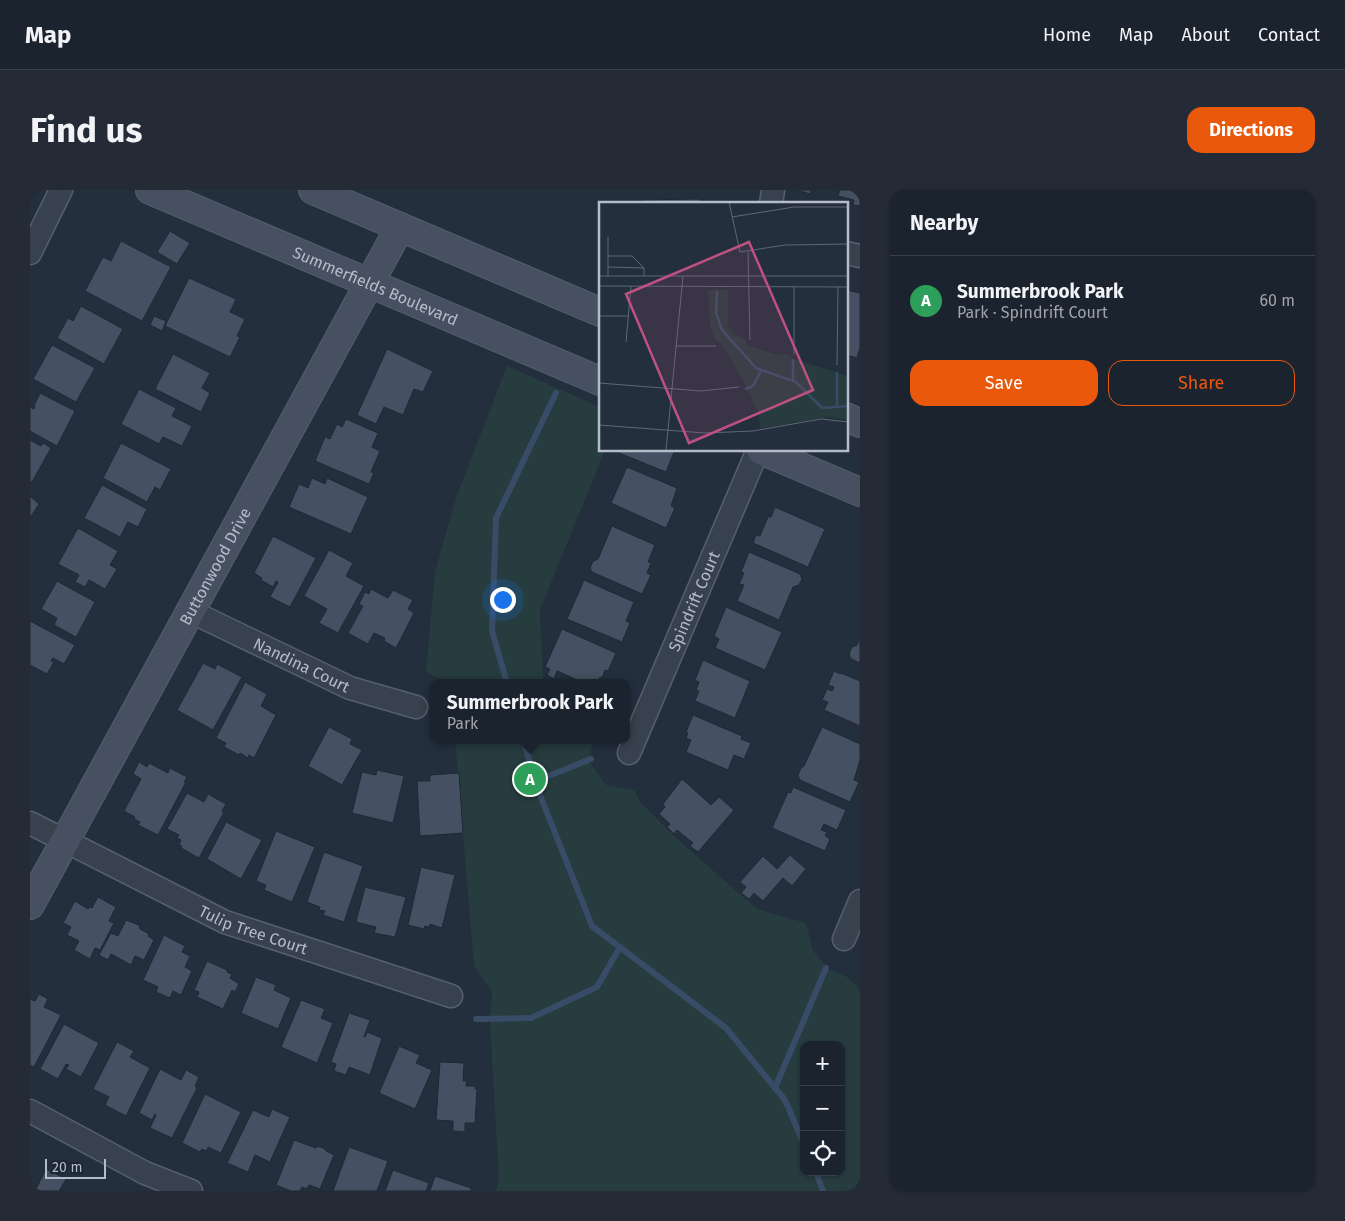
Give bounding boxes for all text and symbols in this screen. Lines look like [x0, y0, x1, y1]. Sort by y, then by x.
text: Map [25, 21, 71, 49]
text: Home [1043, 24, 1091, 46]
text: Map [1119, 24, 1153, 46]
text: About [1181, 24, 1230, 46]
text: Contact [1258, 24, 1320, 46]
button: Directions [1187, 107, 1315, 153]
text: Find us [30, 109, 142, 151]
inset map [599, 202, 848, 451]
text: Nearby [910, 210, 978, 236]
street label: Summerfields Boulevard [290, 243, 461, 330]
text: Summerbrook Park [957, 280, 1123, 303]
text: A [921, 291, 931, 310]
text: 60 m [1260, 291, 1295, 310]
text: Park · Spindrift Court [957, 303, 1108, 322]
button: Save [910, 360, 1098, 406]
button: Share [1108, 360, 1295, 406]
street label: Buttonwood Drive [176, 504, 255, 628]
street label: Spindrift Court [664, 548, 724, 654]
your location [490, 587, 516, 613]
street label: Nandina Court [250, 634, 353, 697]
popup [430, 679, 630, 744]
text: Summerbrook Park [447, 691, 613, 714]
text: Park [447, 714, 478, 733]
pin: A [514, 760, 546, 798]
street label: Tulip Tree Court [196, 901, 310, 958]
map controls [800, 1041, 845, 1176]
button: + [800, 1041, 845, 1086]
button: − [800, 1086, 845, 1131]
button: locate [800, 1131, 845, 1176]
scale bar [45, 1156, 106, 1179]
text: 20 m [52, 1159, 82, 1176]

